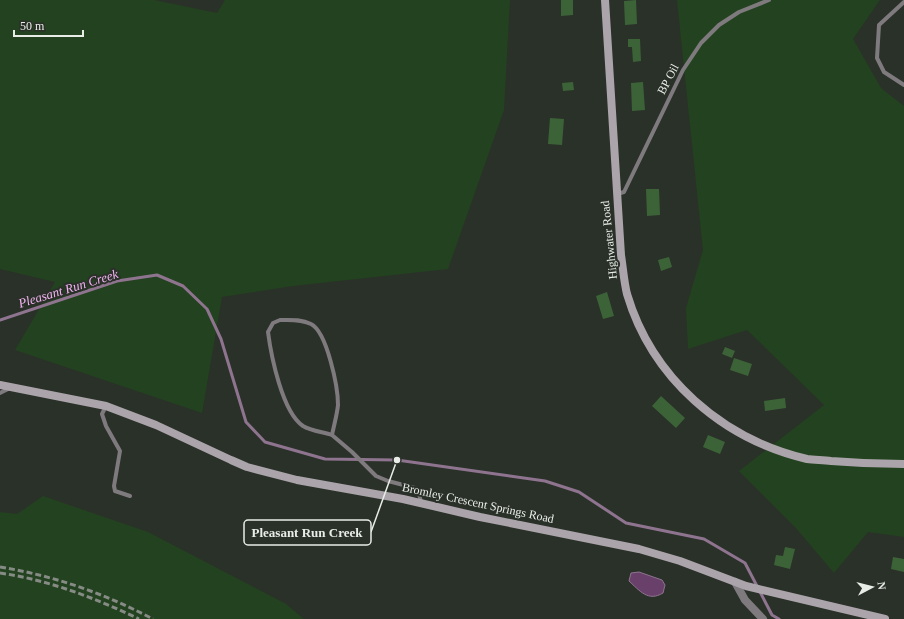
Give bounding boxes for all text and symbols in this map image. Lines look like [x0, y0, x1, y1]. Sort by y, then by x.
scale bar [14, 12, 83, 38]
text: 50 m [20, 19, 45, 33]
street label: BP Oil [654, 61, 682, 97]
street label: Highwater Road [598, 200, 620, 280]
water label: Pleasant Run Creek [16, 266, 120, 311]
street label: Bromley Crescent Springs Road [401, 480, 555, 526]
callout: Pleasant Run Creek [244, 520, 371, 545]
text: Pleasant Run Creek [252, 525, 363, 540]
north arrow [852, 567, 892, 607]
text: N [875, 581, 888, 591]

